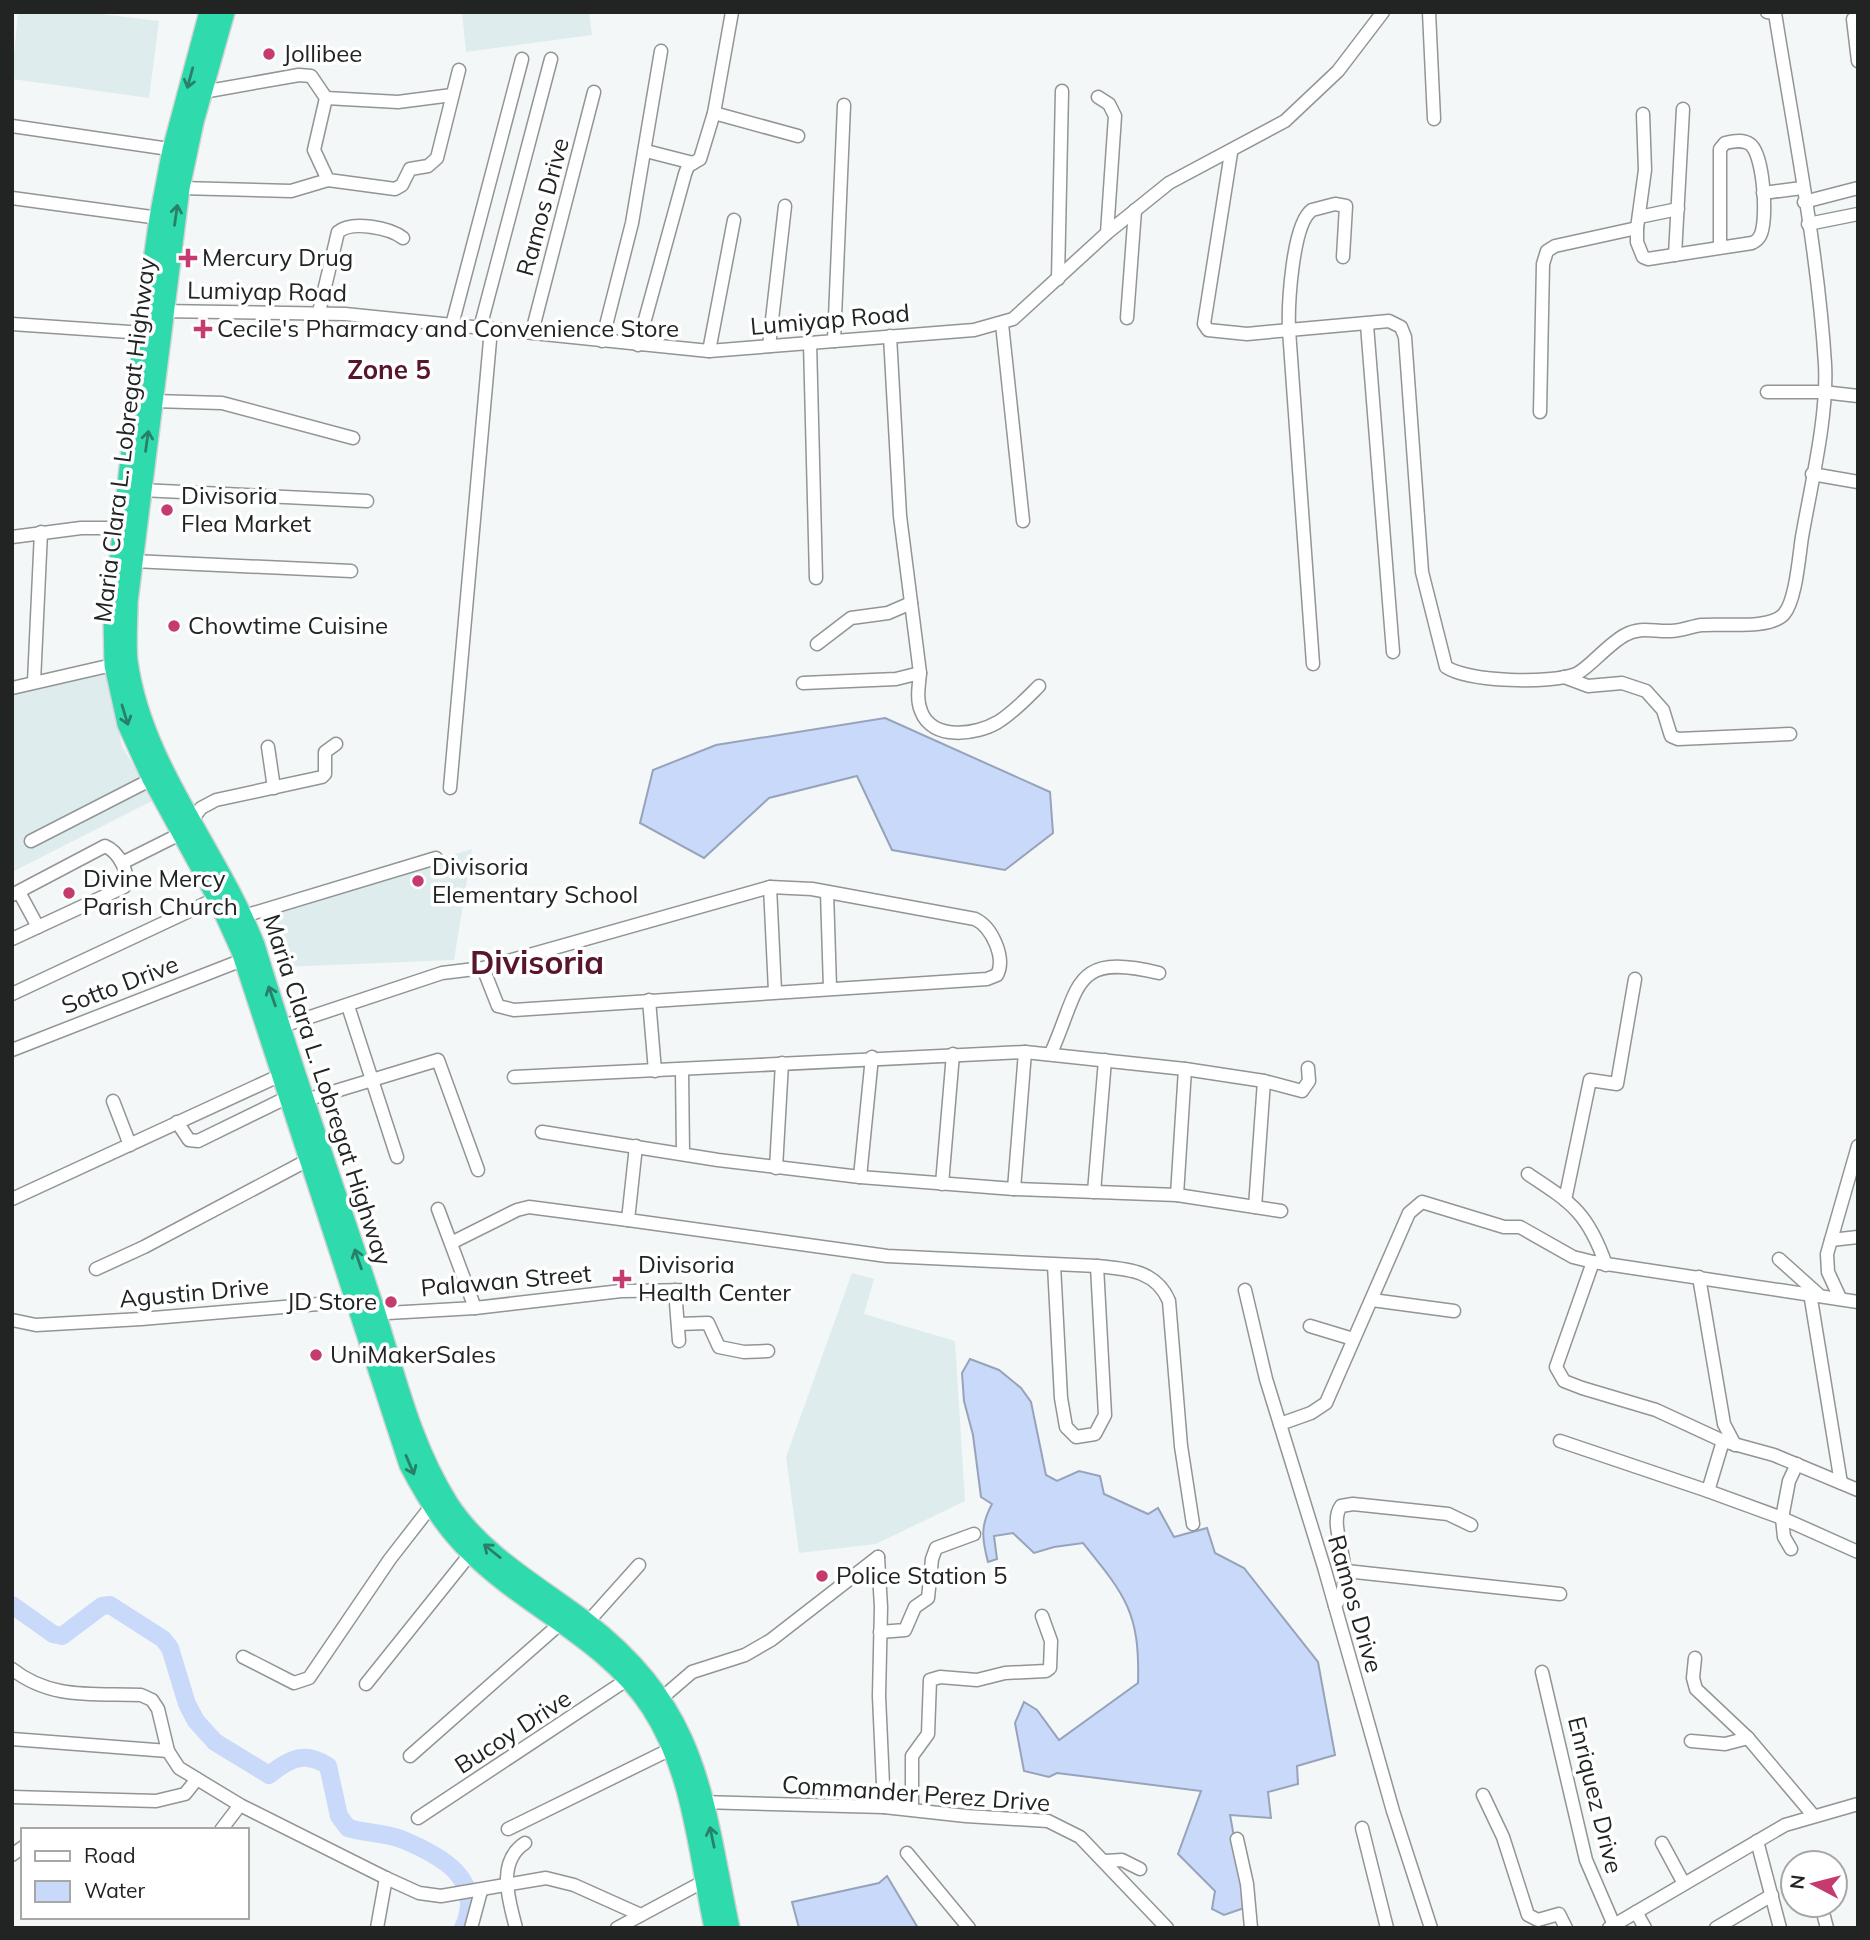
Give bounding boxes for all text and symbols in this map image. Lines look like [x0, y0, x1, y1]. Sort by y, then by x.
place label: Jollibee [283, 38, 362, 68]
marker: Jollibee [261, 46, 277, 62]
one-way arrow [183, 67, 196, 89]
street label: Ramos Drive [509, 134, 575, 279]
one-way arrow [170, 205, 183, 227]
place label: Mercury Drug [202, 242, 353, 272]
marker: Mercury Drug [180, 250, 196, 266]
street label: Maria Clara L. Lobregat Highway [87, 256, 161, 624]
street label: Lumiyap Road [187, 275, 347, 307]
street label: Lumiyap Road [749, 297, 911, 341]
place label: Cecile's Pharmacy and Convenience Store [217, 313, 679, 343]
marker: Cecile's Pharmacy and Convenience Store [195, 321, 211, 337]
district label: Zone 5 [347, 353, 431, 386]
one-way arrow [141, 430, 154, 453]
place label: Divisoria Flea Market [181, 480, 311, 538]
marker: Divisoria Flea Market [159, 502, 175, 518]
place label: Chowtime Cuisine [188, 610, 388, 640]
marker: Chowtime Cuisine [166, 618, 182, 634]
one-way arrow [119, 703, 132, 725]
place label: Divisoria Elementary School [432, 851, 638, 909]
place label: Divine Mercy Parish Church [83, 863, 238, 921]
marker: Divisoria Elementary School [410, 873, 426, 889]
marker: Divine Mercy Parish Church [61, 885, 77, 901]
street label: Maria Clara L. Lobregat Highway [257, 910, 399, 1269]
district label: Divisoria [470, 942, 604, 982]
street label: Sotto Drive [57, 948, 182, 1020]
one-way arrow [265, 986, 277, 1008]
one-way arrow [350, 1249, 363, 1271]
place label: Divisoria Health Center [638, 1249, 791, 1307]
street label: Palawan Street [419, 1258, 592, 1302]
marker: Divisoria Health Center [612, 1269, 632, 1289]
street label: Agustin Drive [118, 1271, 270, 1313]
place label: JD Store [286, 1286, 377, 1316]
marker: JD Store [383, 1294, 399, 1310]
place label: UniMakerSales [330, 1339, 496, 1369]
marker: UniMakerSales [308, 1347, 324, 1363]
one-way arrow [404, 1453, 417, 1475]
street label: Ramos Drive [1322, 1531, 1390, 1676]
one-way arrow [483, 1543, 501, 1558]
place label: Police Station 5 [836, 1560, 1007, 1590]
marker: Police Station 5 [814, 1568, 830, 1584]
street label: Bucoy Drive [449, 1683, 576, 1780]
street label: Enriquez Drive [1562, 1713, 1630, 1876]
street label: Commander Perez Drive [781, 1769, 1051, 1817]
one-way arrow [704, 1826, 718, 1849]
legend [21, 1828, 248, 1919]
text: Road [84, 1842, 135, 1868]
north arrow [1779, 1849, 1849, 1919]
text: N [1784, 1873, 1810, 1891]
text: Water [84, 1877, 145, 1903]

